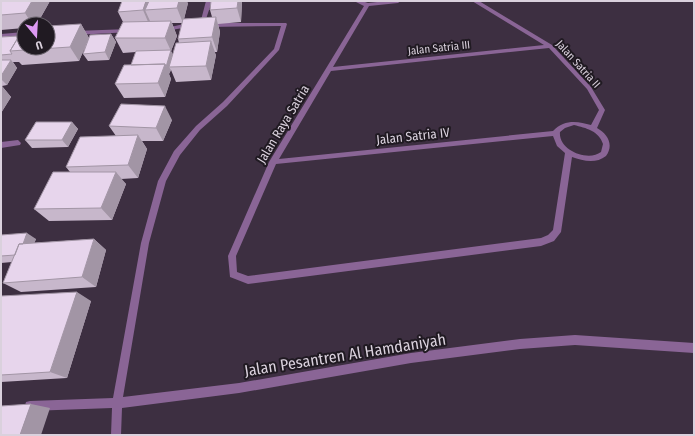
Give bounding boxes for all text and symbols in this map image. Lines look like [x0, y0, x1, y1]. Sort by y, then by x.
north arrow [16, 16, 56, 56]
street label: Jalan Satria II [553, 37, 603, 91]
text: U [34, 38, 44, 52]
street label: Jalan Satria III [407, 38, 471, 58]
street label: Jalan Raya Satria [254, 82, 312, 166]
street label: Jalan Satria IV [376, 125, 451, 147]
street label: Jalan Pesantren Al Hamdaniyah [243, 330, 447, 380]

